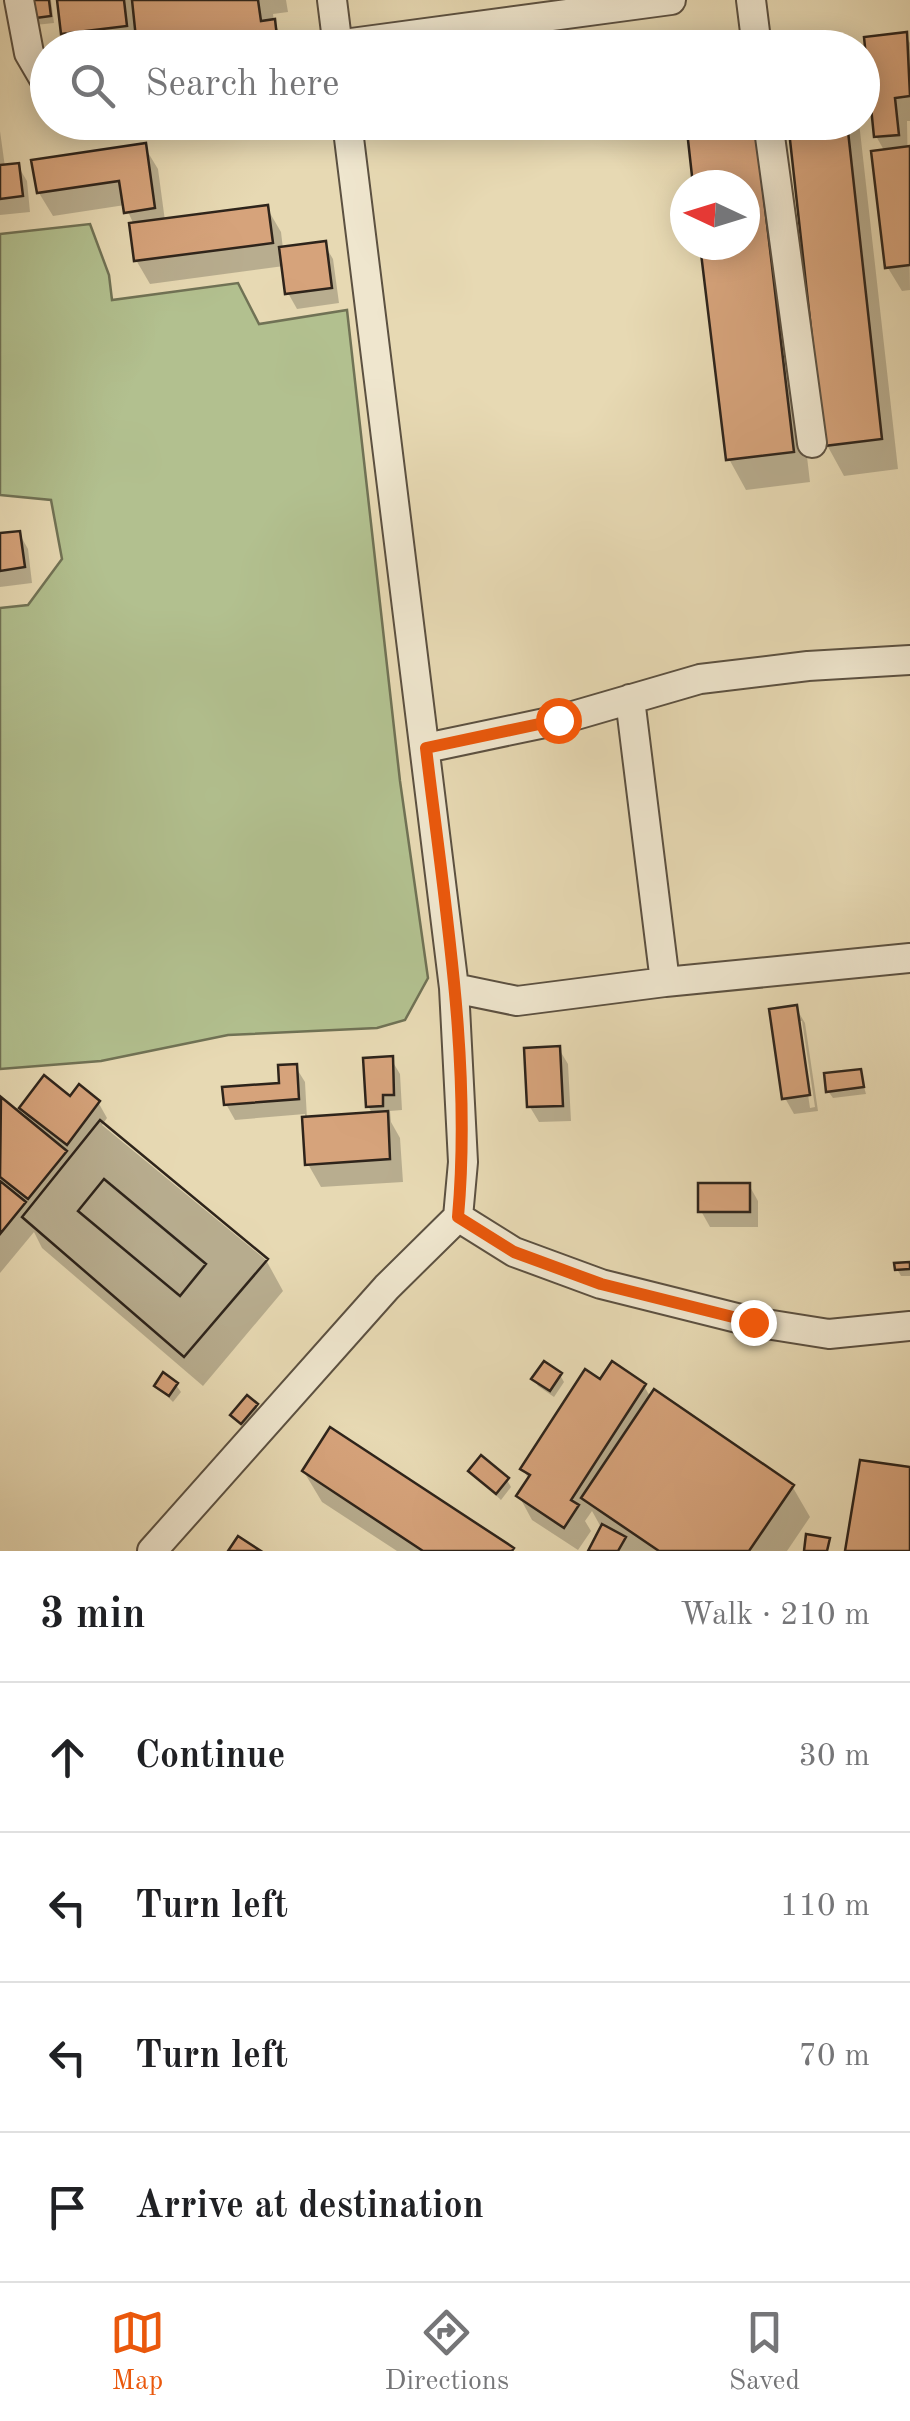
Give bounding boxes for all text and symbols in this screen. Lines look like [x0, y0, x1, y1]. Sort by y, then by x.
search box [30, 30, 880, 140]
icon: search [65, 58, 120, 113]
text: Search here [145, 66, 340, 104]
north arrow [670, 170, 760, 260]
route start [536, 698, 582, 744]
route end [731, 1300, 777, 1346]
text: 3 min [40, 1595, 146, 1637]
text: Walk · 210 m [680, 1600, 870, 1632]
icon: ahead [40, 1730, 95, 1785]
text: Continue [135, 1738, 285, 1776]
text: 30 m [799, 1741, 870, 1773]
icon: left [40, 1880, 95, 1935]
text: Turn left [135, 1888, 288, 1926]
text: 110 m [780, 1891, 870, 1923]
icon: left [40, 2030, 95, 2085]
text: Turn left [135, 2038, 288, 2076]
text: 70 m [799, 2041, 870, 2073]
icon: arrive [40, 2180, 95, 2235]
text: Arrive at destination [135, 2188, 484, 2226]
tab: Map [110, 2305, 165, 2400]
tab: Directions [385, 2305, 509, 2400]
tab: Saved [729, 2305, 800, 2400]

